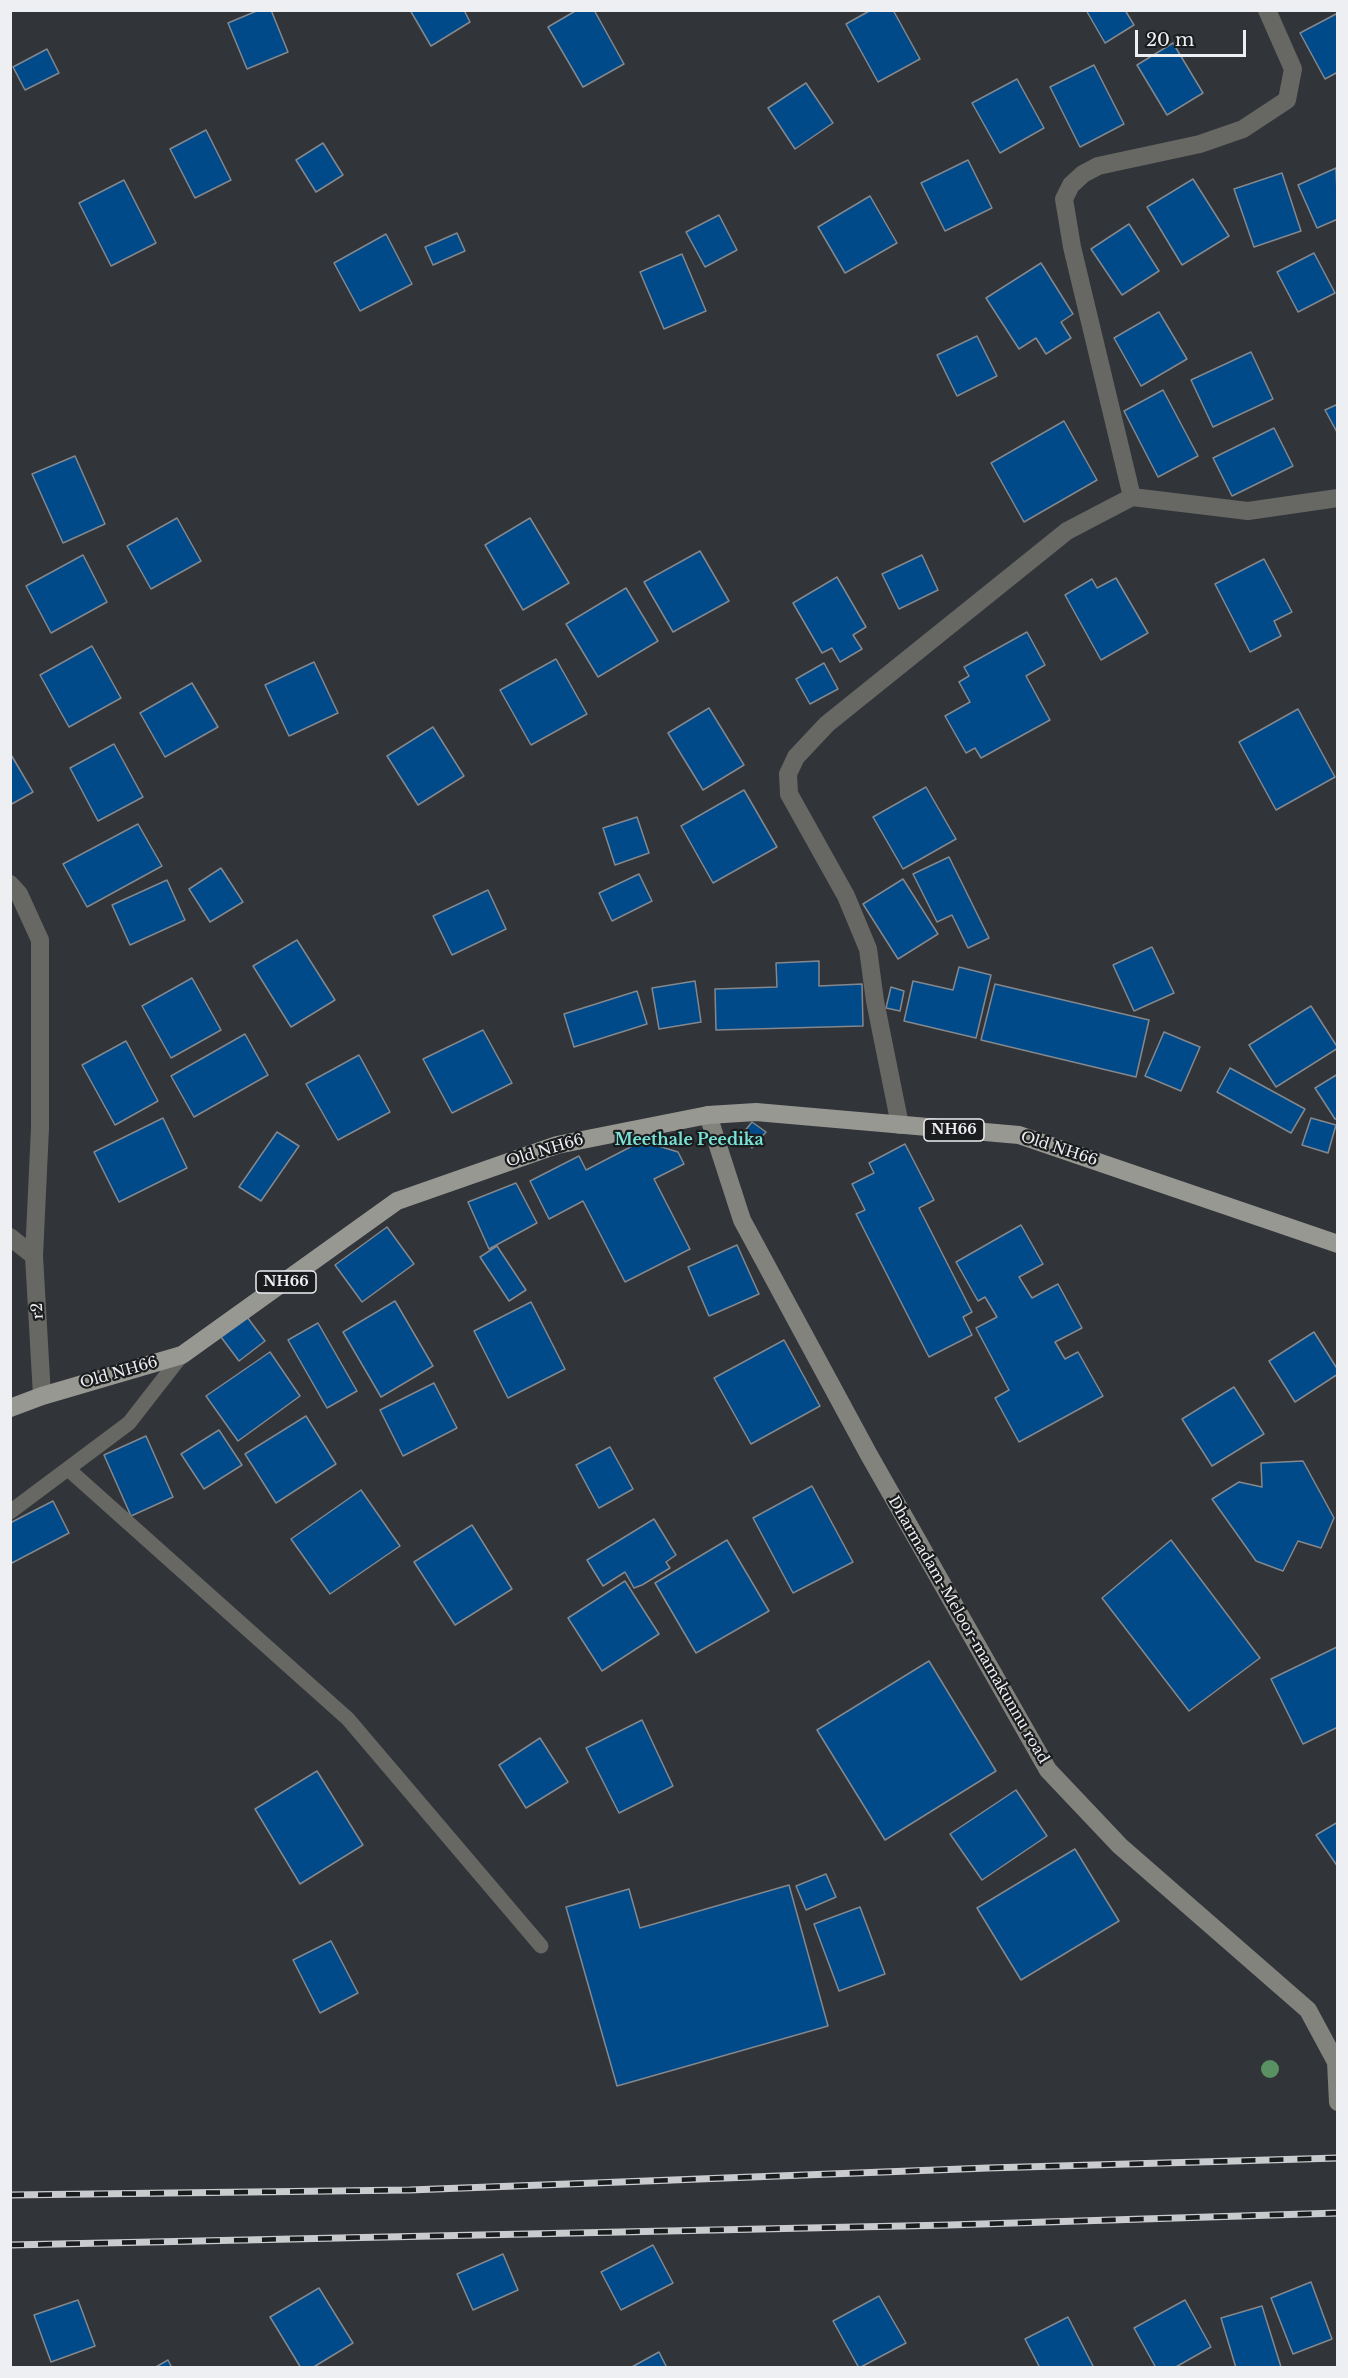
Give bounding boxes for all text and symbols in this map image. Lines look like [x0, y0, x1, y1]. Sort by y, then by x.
scale bar [1138, 18, 1249, 56]
text: 20 m [1146, 29, 1194, 51]
road number: NH66 [924, 1119, 984, 1141]
street label: Old NH66 [1018, 1128, 1100, 1170]
district label: Meethale Peedika [614, 1130, 764, 1150]
street label: Old NH66 [504, 1131, 586, 1171]
road number: NH66 [256, 1271, 316, 1293]
street label: r2 [29, 1302, 47, 1320]
street label: Old NH66 [78, 1353, 160, 1393]
street label: Dharmadam-Meloor-mamakunnu road [884, 1493, 1052, 1767]

